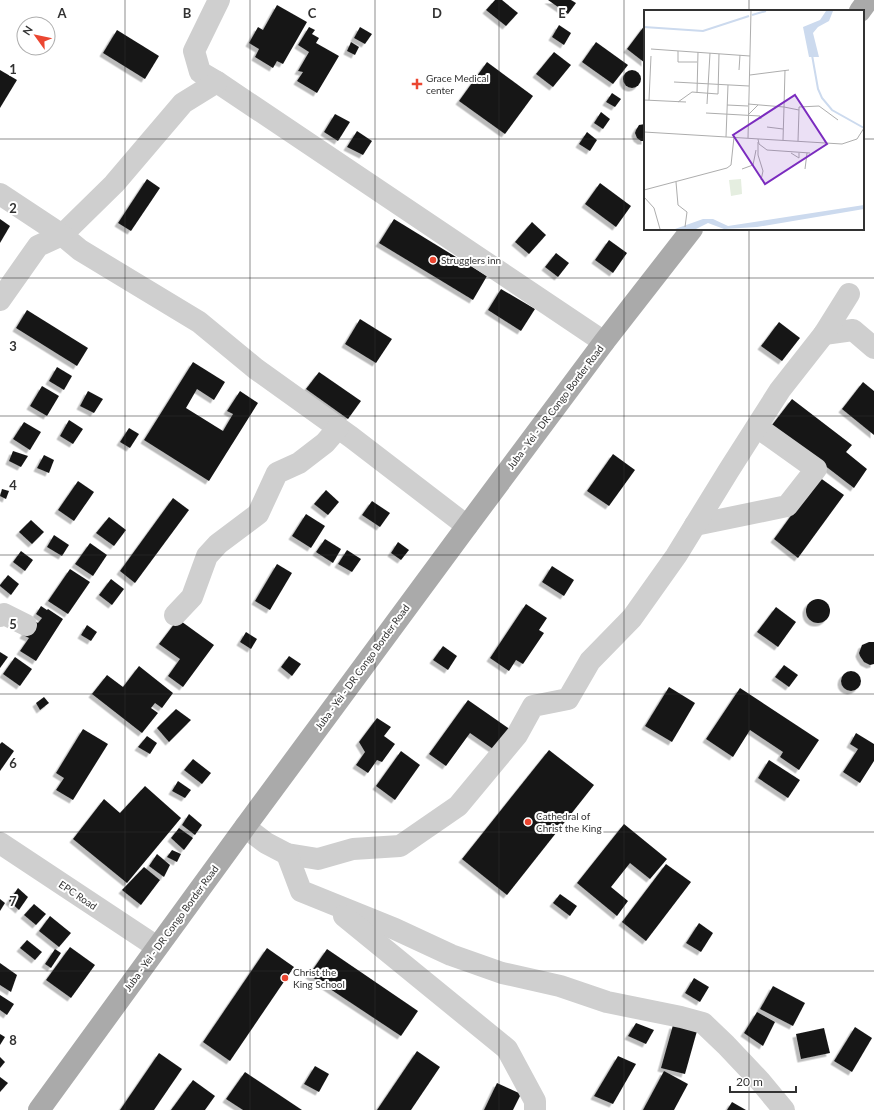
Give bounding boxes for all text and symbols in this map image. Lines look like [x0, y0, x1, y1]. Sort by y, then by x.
text: A [56, 5, 67, 21]
text: B [183, 5, 192, 21]
text: C [308, 5, 317, 21]
text: D [432, 5, 442, 21]
text: E [558, 5, 566, 21]
inset map [644, 10, 864, 230]
north arrow [16, 16, 56, 56]
text: N [19, 23, 35, 37]
text: 1 [9, 61, 17, 77]
place label: Grace Medical center [426, 72, 489, 96]
marker: Grace Medical center [411, 78, 423, 90]
text: 2 [9, 200, 17, 216]
place label: Strugglers inn [441, 254, 501, 266]
marker: Strugglers inn [428, 255, 438, 265]
text: 3 [9, 338, 17, 354]
street label: Juba - Yei - DR Congo Border Road [504, 342, 606, 472]
text: 4 [9, 477, 17, 493]
street label: Juba - Yei - DR Congo Border Road [312, 602, 412, 732]
text: 5 [9, 616, 17, 632]
text: 6 [9, 755, 17, 771]
place label: Cathedral of Christ the King [536, 810, 602, 834]
marker: Cathedral of Christ the King [523, 817, 533, 827]
street label: Juba - Yei - DR Congo Border Road [121, 863, 221, 993]
street label: EPC Road [57, 878, 99, 912]
text: 7 [9, 893, 17, 909]
place label: Christ the King School [293, 966, 345, 990]
marker: Christ the King School [280, 973, 290, 983]
text: 8 [9, 1032, 17, 1048]
scale bar [730, 1068, 796, 1094]
text: 20 m [736, 1074, 763, 1089]

